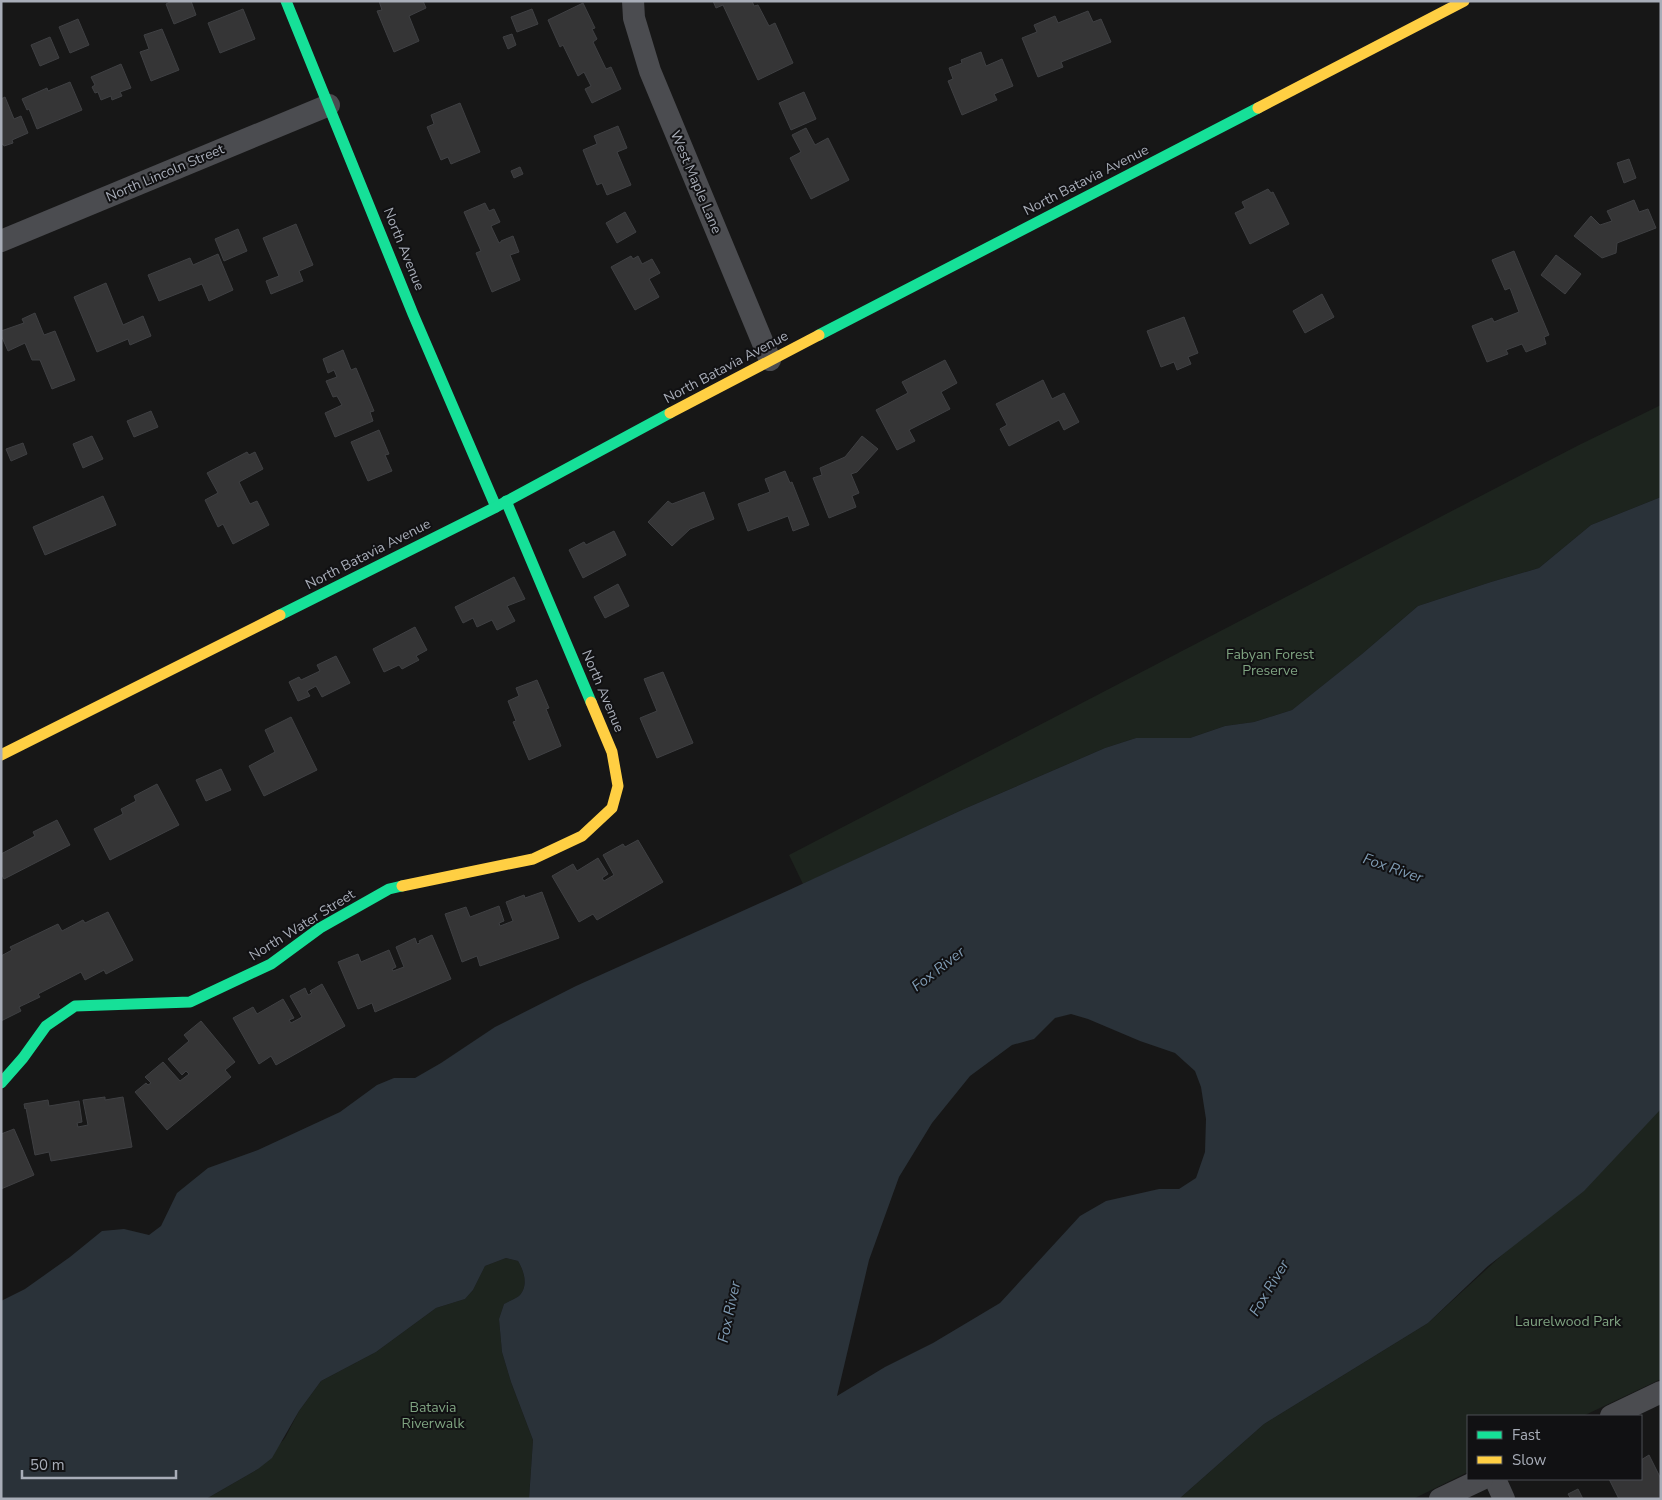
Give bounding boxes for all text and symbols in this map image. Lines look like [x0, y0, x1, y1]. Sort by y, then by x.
street label: West Maple Lane [666, 128, 726, 236]
street label: North Lincoln Street [103, 139, 227, 207]
street label: North Batavia Avenue [1020, 140, 1152, 220]
street label: North Avenue [379, 205, 429, 293]
street label: North Batavia Avenue [661, 326, 791, 408]
street label: North Batavia Avenue [302, 514, 434, 594]
park label: Fabyan Forest Preserve [1226, 645, 1314, 680]
street label: North Avenue [577, 647, 629, 735]
water label: Fox River [1360, 848, 1426, 888]
street label: North Water Street [246, 885, 358, 965]
water label: Fox River [907, 942, 969, 996]
water label: Fox River [1244, 1256, 1294, 1320]
water label: Fox River [713, 1279, 745, 1345]
park label: Laurelwood Park [1515, 1312, 1622, 1331]
park label: Batavia Riverwalk [402, 1398, 465, 1433]
legend [1467, 1415, 1642, 1480]
text: Fast [1512, 1425, 1541, 1445]
scale bar [22, 1448, 176, 1480]
text: Slow [1512, 1450, 1547, 1470]
text: 50 m [30, 1455, 65, 1475]

